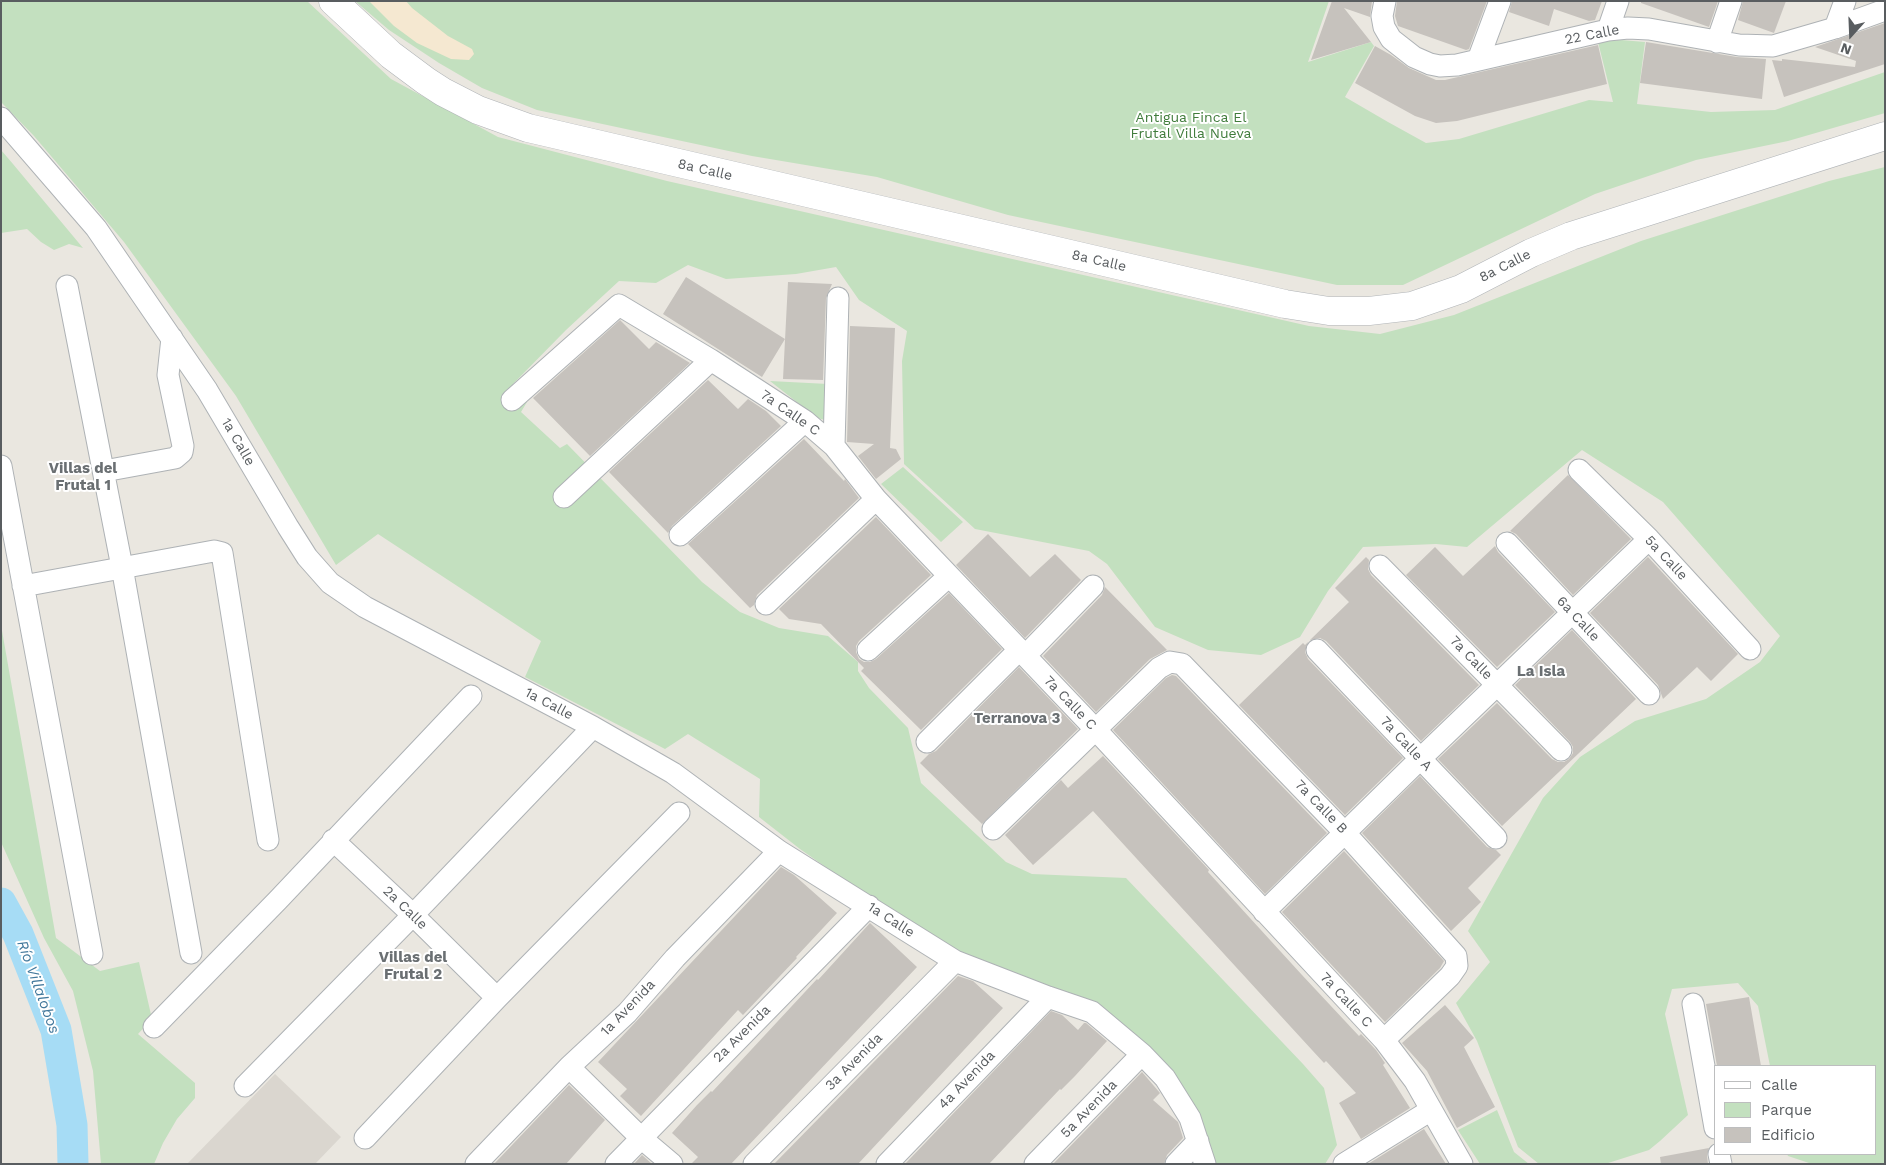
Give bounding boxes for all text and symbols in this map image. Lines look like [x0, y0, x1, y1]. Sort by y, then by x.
north arrow [1826, 10, 1876, 60]
street label: 22 Calle [1563, 21, 1621, 49]
text: N [1838, 40, 1853, 58]
park label: Antigua Finca El Frutal Villa Nueva [1131, 110, 1251, 142]
street label: 8a Calle [676, 156, 734, 184]
street label: 8a Calle [1476, 246, 1534, 286]
street label: 8a Calle [1070, 247, 1128, 275]
street label: 7a Calle C [757, 386, 823, 440]
street label: 1a Calle [218, 415, 258, 469]
district label: Villas del Frutal 1 [49, 460, 117, 495]
street label: 5a Calle [1641, 532, 1691, 584]
street label: 6a Calle [1553, 593, 1603, 645]
street label: 7a Calle [1446, 633, 1496, 683]
district label: La Isla [1517, 663, 1565, 681]
street label: 7a Calle C [1040, 672, 1100, 734]
street label: 1a Calle [522, 684, 576, 724]
district label: Terranova 3 [974, 710, 1060, 728]
street label: 7a Calle A [1377, 713, 1435, 775]
street label: 7a Calle B [1291, 777, 1351, 837]
street label: 2a Calle [379, 883, 431, 933]
street label: 1a Calle [864, 899, 918, 941]
water label: Río Villalobos [13, 938, 63, 1036]
district label: Villas del Frutal 2 [379, 949, 447, 984]
street label: 7a Calle C [1316, 969, 1376, 1031]
street label: 1a Avenida [597, 976, 659, 1040]
street label: 2a Avenida [710, 1002, 774, 1066]
street label: 3a Avenida [822, 1030, 886, 1094]
street label: 4a Avenida [935, 1047, 999, 1113]
legend [1714, 1065, 1876, 1155]
text: Calle [1761, 1076, 1798, 1094]
street label: 5a Avenida [1057, 1077, 1121, 1141]
text: Parque [1761, 1101, 1812, 1119]
text: Edificio [1761, 1126, 1815, 1144]

